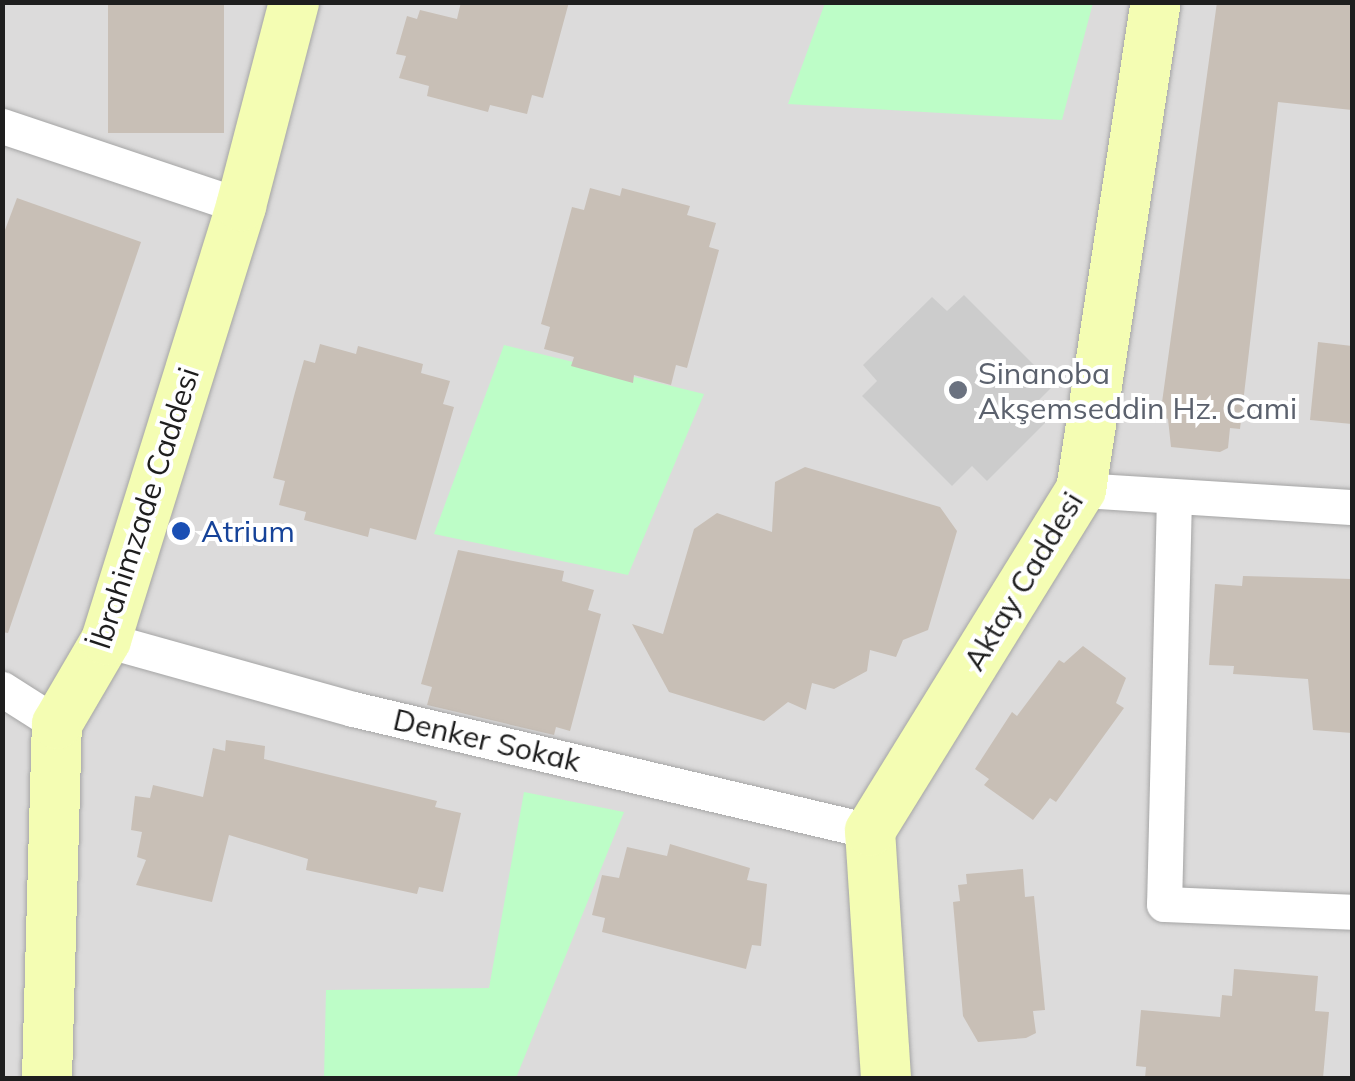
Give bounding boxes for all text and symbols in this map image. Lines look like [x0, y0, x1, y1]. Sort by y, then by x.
place label: Sinanoba Akşemseddin Hz. Cami [978, 355, 1297, 426]
street label: İbrahimzade Caddesi [82, 363, 206, 653]
marker: Sinanoba Akşemseddin Hz. Cami [947, 379, 969, 401]
street label: Aktay Caddesi [956, 485, 1090, 677]
place label: Atrium [201, 513, 295, 549]
marker: Atrium [170, 520, 192, 542]
street label: Denker Sokak [390, 701, 584, 779]

